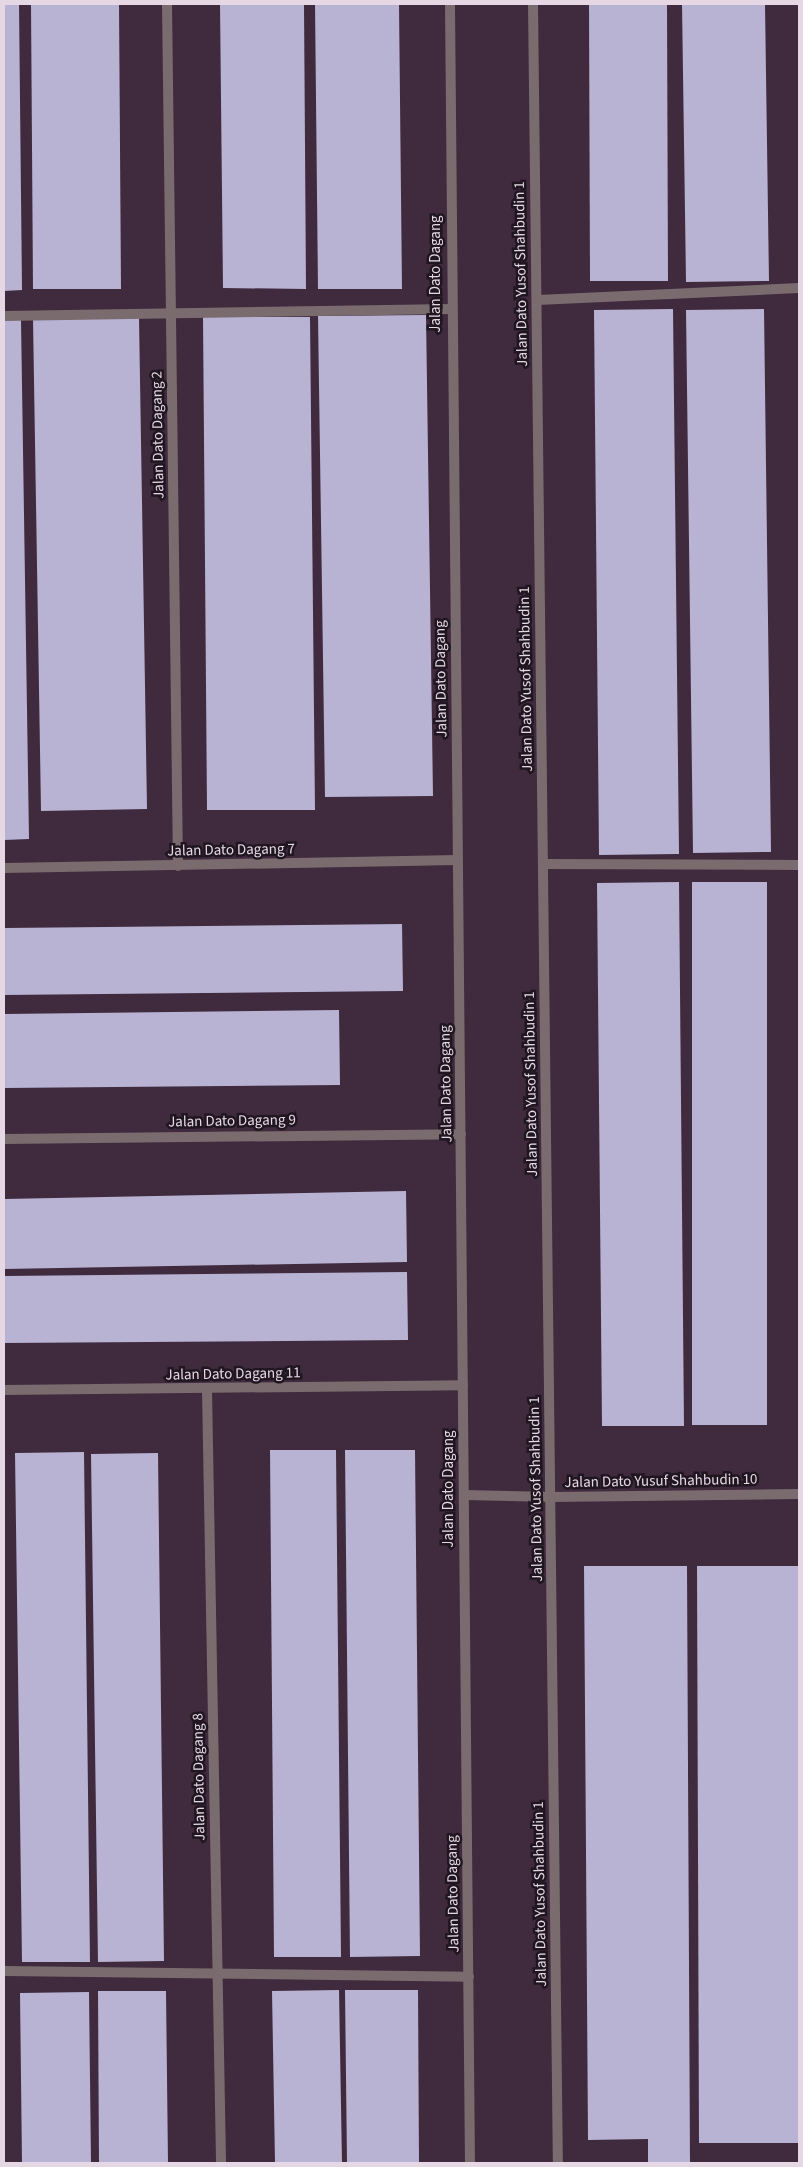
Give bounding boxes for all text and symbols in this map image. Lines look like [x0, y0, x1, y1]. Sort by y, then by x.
street label: Jalan Dato Yusof Shahbudin 1 [510, 181, 532, 367]
street label: Jalan Dato Dagang [427, 215, 445, 333]
street label: Jalan Dato Dagang 2 [148, 371, 168, 499]
street label: Jalan Dato Yusof Shahbudin 1 [515, 586, 537, 772]
street label: Jalan Dato Dagang [431, 620, 451, 738]
street label: Jalan Dato Dagang 7 [167, 840, 295, 860]
street label: Jalan Dato Yusof Shahbudin 1 [520, 991, 542, 1177]
street label: Jalan Dato Dagang [436, 1025, 456, 1143]
street label: Jalan Dato Dagang 9 [168, 1111, 296, 1131]
street label: Jalan Dato Dagang 11 [165, 1364, 301, 1384]
street label: Jalan Dato Yusof Shahbudin 1 [525, 1396, 547, 1582]
street label: Jalan Dato Dagang [440, 1430, 458, 1548]
street label: Jalan Dato Yusuf Shahbudin 10 [564, 1470, 758, 1492]
street label: Jalan Dato Dagang 8 [189, 1713, 209, 1841]
street label: Jalan Dato Yusof Shahbudin 1 [529, 1801, 551, 1987]
street label: Jalan Dato Dagang [443, 1835, 463, 1953]

